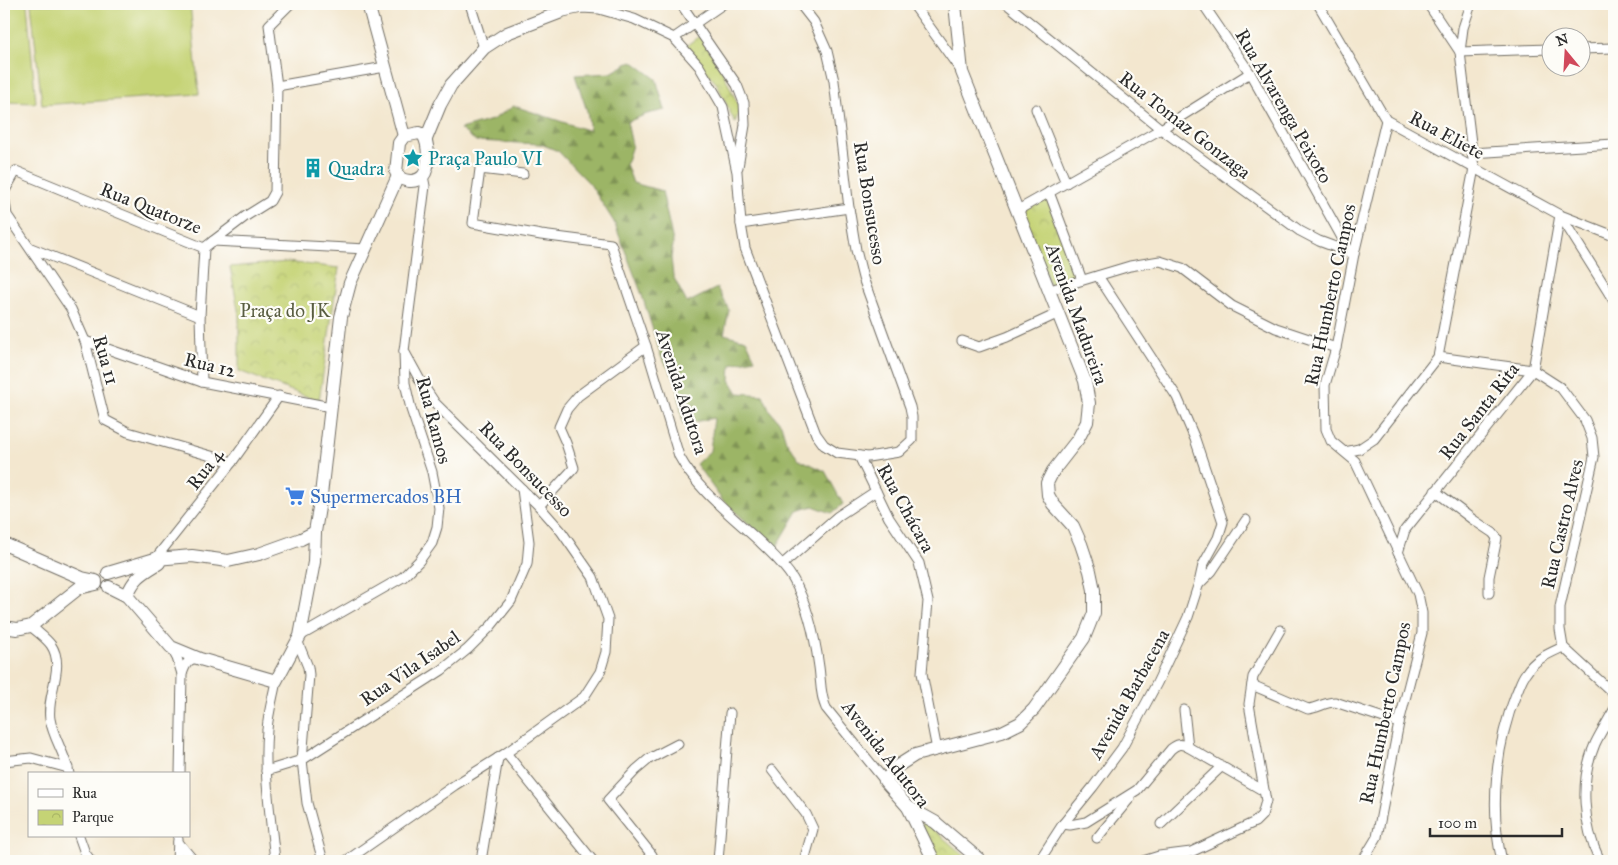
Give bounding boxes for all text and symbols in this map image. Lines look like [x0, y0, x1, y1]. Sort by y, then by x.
street label: Rua Alvarenga Peixoto [1230, 25, 1338, 188]
north arrow [1540, 28, 1590, 78]
text: N [1554, 30, 1571, 50]
street label: Rua Tomaz Gonzaga [1114, 66, 1256, 185]
street label: Rua Eliete [1405, 106, 1489, 164]
street label: Rua Bonsucesso [849, 140, 891, 267]
place icon: Praça Paulo VI [402, 147, 424, 169]
place label: Praça Paulo VI [428, 147, 543, 170]
building icon: Quadra [302, 157, 324, 179]
place label: Quadra [328, 157, 385, 180]
street label: Rua Quatorze [97, 177, 205, 239]
street label: Rua Humberto Campos [1299, 202, 1361, 388]
street label: Avenida Madureira [1040, 239, 1114, 389]
park label: Praça do JK [240, 299, 331, 323]
street label: Avenida Adutora [651, 326, 713, 458]
street label: Rua 11 [88, 333, 124, 387]
street label: Rua 12 [182, 348, 239, 383]
street label: Rua Santa Rita [1434, 357, 1525, 464]
street label: Rua Ramos [411, 374, 457, 466]
street label: Rua Bonsucesso [474, 416, 578, 522]
street label: Rua 4 [182, 443, 228, 494]
street label: Rua Castro Alves [1536, 457, 1588, 591]
street label: Rua Chácara [872, 459, 940, 557]
supermarket icon: Supermercados BH [284, 485, 306, 507]
place label: Supermercados BH [310, 485, 462, 508]
street label: Rua Humberto Campos [1354, 620, 1416, 806]
street label: Avenida Barbacena [1083, 624, 1175, 764]
street label: Rua Vila Isabel [356, 625, 465, 711]
street label: Avenida Adutora [836, 695, 936, 813]
legend [28, 772, 190, 838]
text: Rua [72, 784, 97, 802]
scale bar [1430, 805, 1563, 837]
text: Parque [72, 808, 114, 827]
text: 100 m [1438, 814, 1478, 832]

